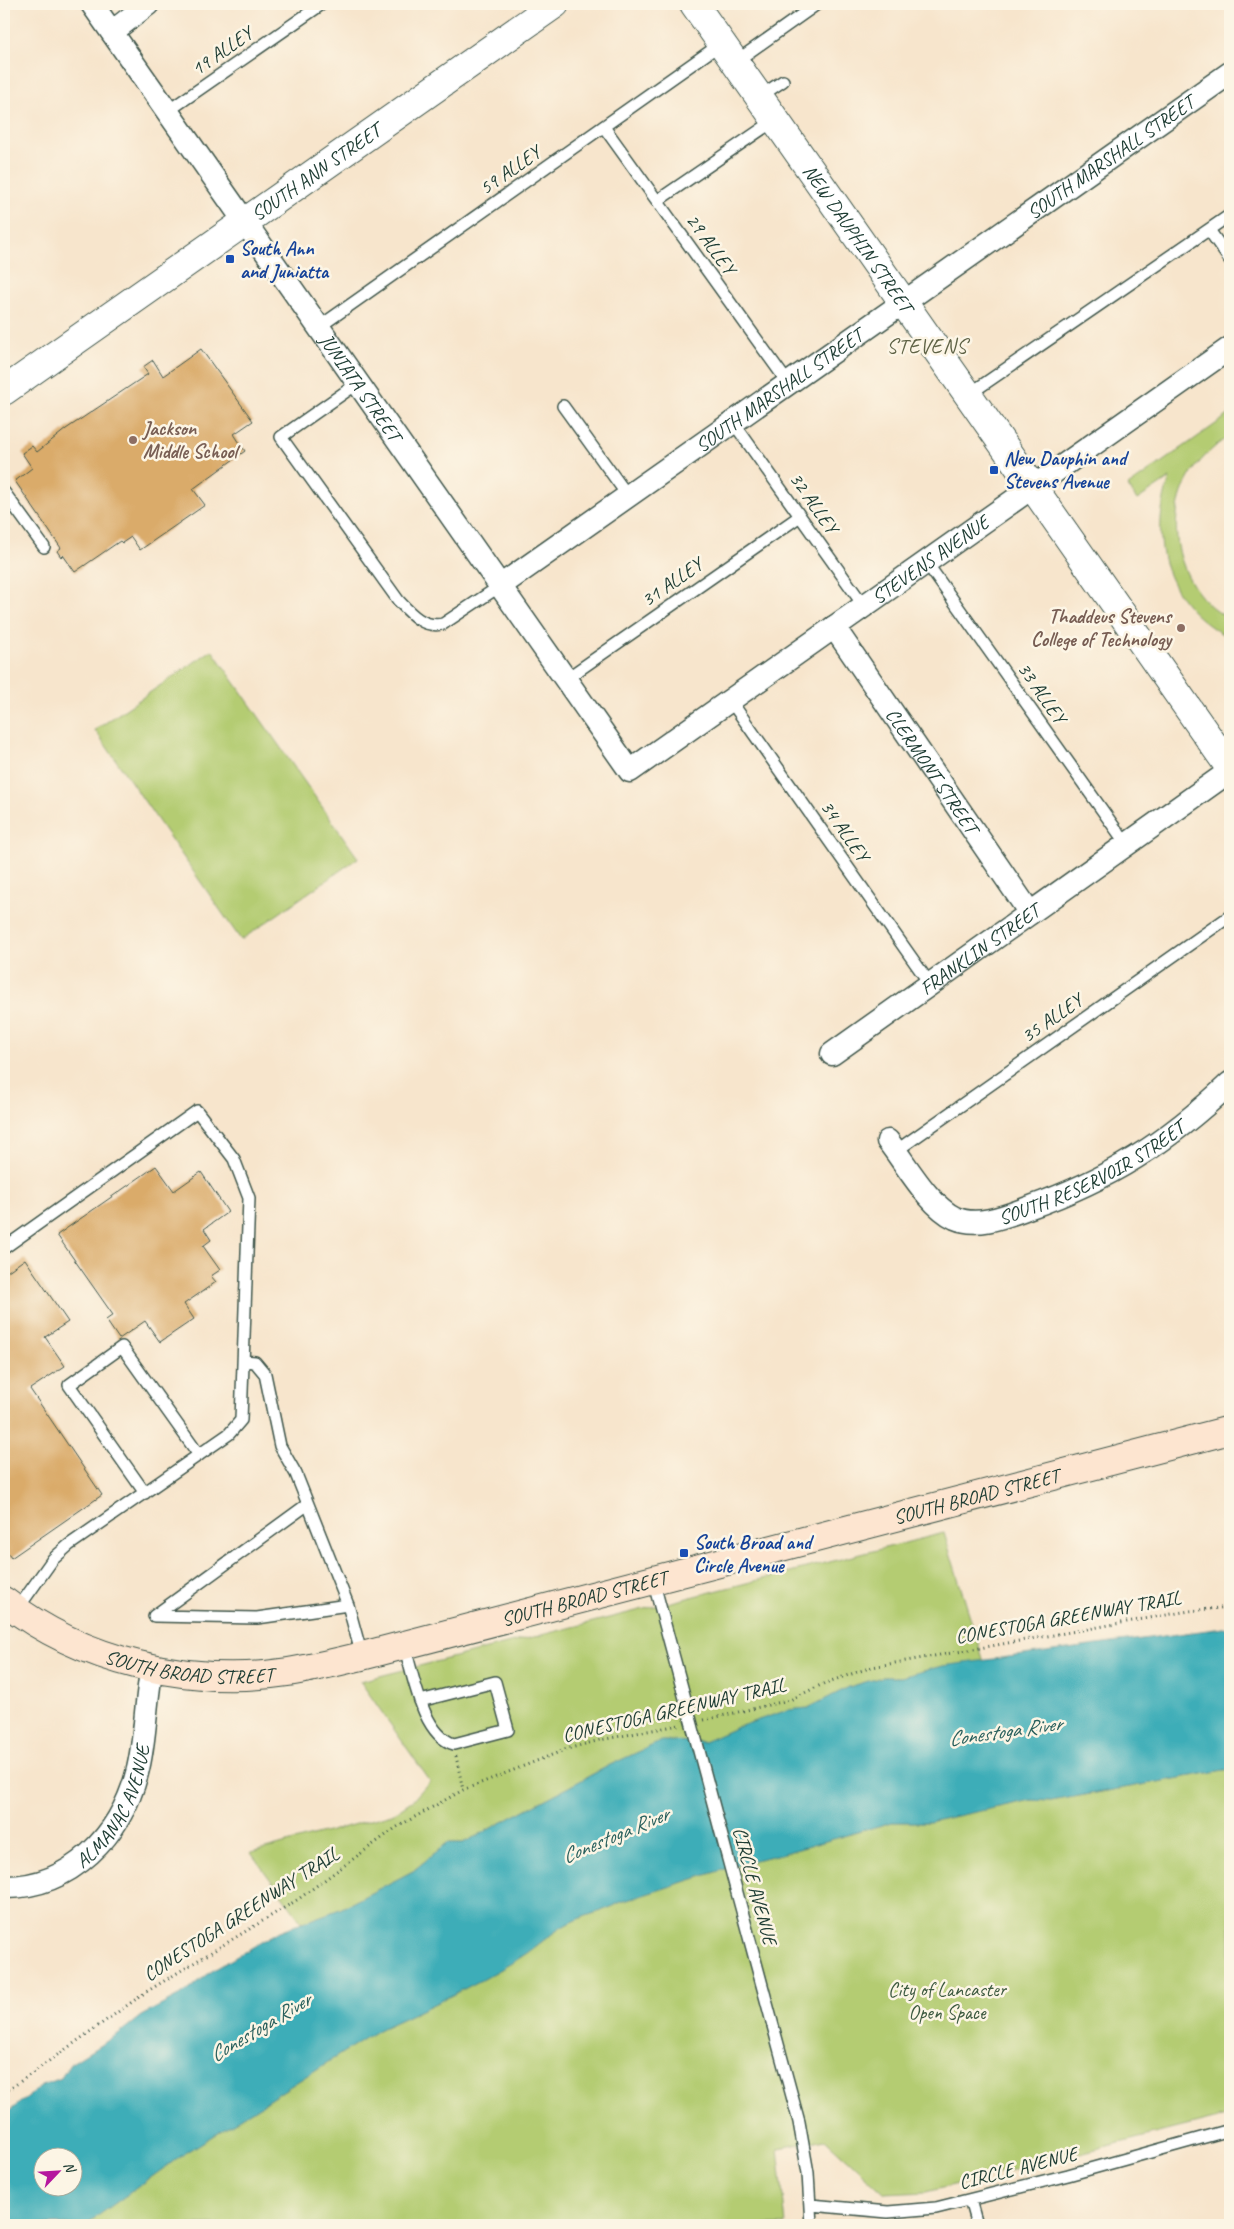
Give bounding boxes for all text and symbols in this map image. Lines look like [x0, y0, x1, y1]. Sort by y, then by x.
street label: 19 ALLEY [186, 19, 260, 81]
street label: SOUTH MARSHALL STREET [1022, 87, 1202, 225]
street label: SOUTH ANN STREET [246, 115, 389, 226]
street label: 59 ALLEY [474, 138, 548, 200]
street label: NEW DAUPHIN STREET [798, 159, 921, 320]
street label: 29 ALLEY [680, 209, 743, 282]
place label: South Ann and Juniatta [240, 236, 330, 284]
marker: South Ann and Juniatta [224, 253, 236, 265]
street label: SOUTH MARSHALL STREET [690, 320, 871, 457]
street label: JUNIATA STREET [314, 327, 409, 449]
district label: STEVENS [887, 333, 970, 359]
place label: Jackson Middle School [141, 416, 240, 464]
marker: Jackson Middle School [127, 434, 139, 446]
place label: New Dauphin and Stevens Avenue [1004, 446, 1130, 494]
marker: New Dauphin and Stevens Avenue [988, 464, 1000, 476]
street label: 32 ALLEY [784, 467, 846, 541]
street label: STEVENS AVENUE [867, 508, 996, 609]
street label: 31 ALLEY [636, 550, 710, 612]
place label: Thaddeus Stevens College of Technology [1031, 604, 1173, 652]
marker: Thaddeus Stevens College of Technology [1175, 622, 1187, 634]
street label: 33 ALLEY [1012, 657, 1074, 731]
street label: CLERMONT STREET [881, 703, 986, 841]
street label: 34 ALLEY [815, 795, 877, 869]
street label: FRANKLIN STREET [915, 896, 1047, 1000]
street label: 35 ALLEY [1016, 986, 1090, 1048]
street label: SOUTH RESERVOIR STREET [995, 1112, 1193, 1230]
street label: SOUTH BROAD STREET [891, 1462, 1065, 1530]
place label: South Broad and Circle Avenue [694, 1530, 815, 1578]
marker: South Broad and Circle Avenue [678, 1547, 690, 1559]
street label: SOUTH BROAD STREET [499, 1564, 674, 1632]
street label: CONESTOGA GREENWAY TRAIL [953, 1585, 1183, 1649]
street label: SOUTH BROAD STREET [102, 1643, 279, 1689]
street label: CONESTOGA GREENWAY TRAIL [560, 1672, 789, 1748]
water label: Conestoga River [947, 1710, 1066, 1752]
street label: ALMANAC AVENUE [70, 1741, 155, 1873]
water label: Conestoga River [558, 1800, 675, 1869]
street label: CIRCLE AVENUE [727, 1824, 784, 1951]
street label: CONESTOGA GREENWAY TRAIL [138, 1841, 344, 1987]
park label: City of Lancaster Open Space [888, 1977, 1008, 2025]
water label: Conestoga River [205, 1985, 318, 2067]
street label: CIRCLE AVENUE [956, 2140, 1083, 2195]
north arrow [32, 2146, 82, 2196]
text: N [60, 2159, 80, 2176]

